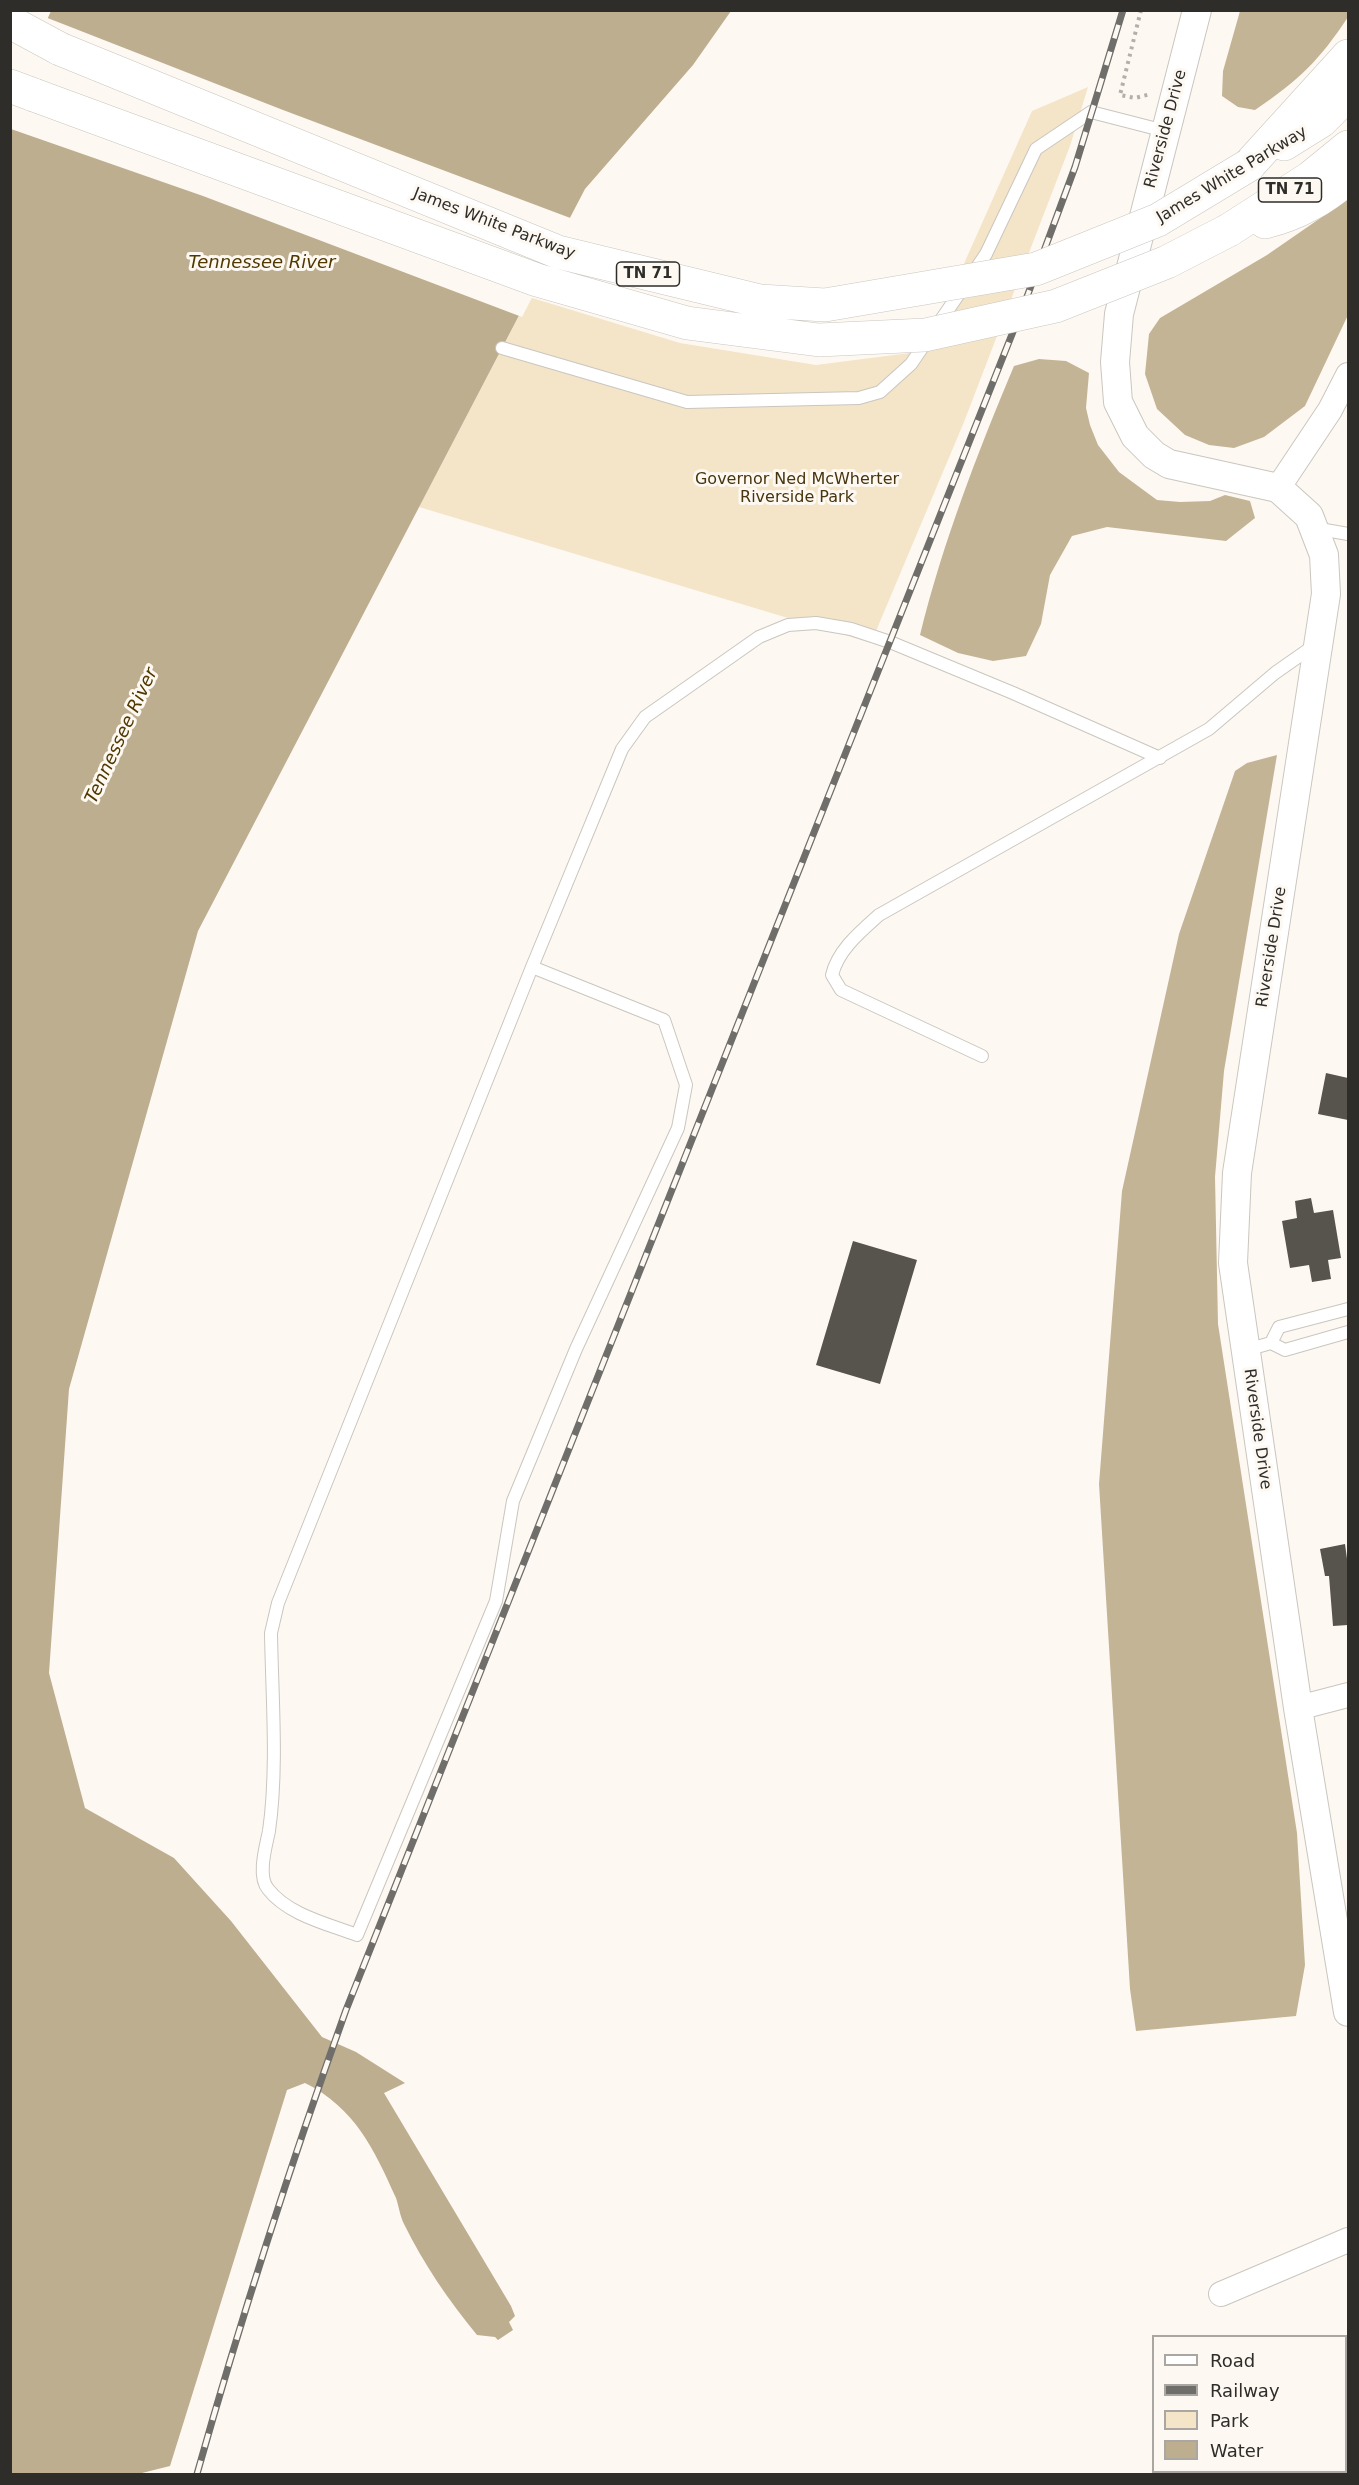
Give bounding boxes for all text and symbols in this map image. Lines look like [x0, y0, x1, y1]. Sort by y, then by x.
street label: Riverside Drive [1141, 68, 1191, 190]
street label: James White Parkway [1153, 122, 1311, 228]
road number: TN 71 [1258, 178, 1322, 202]
street label: James White Parkway [410, 184, 578, 264]
water label: Tennessee River [189, 252, 335, 274]
road number: TN 71 [616, 262, 680, 286]
park label: Governor Ned McWherter Riverside Park [695, 470, 899, 508]
water label: Tennessee River [81, 665, 163, 807]
street label: Riverside Drive [1253, 885, 1291, 1009]
street label: Riverside Drive [1239, 1367, 1275, 1491]
legend [1152, 2335, 1347, 2473]
text: Road [1210, 2350, 1255, 2371]
text: Railway [1210, 2380, 1280, 2401]
text: Park [1210, 2410, 1249, 2431]
text: Water [1210, 2440, 1263, 2461]

